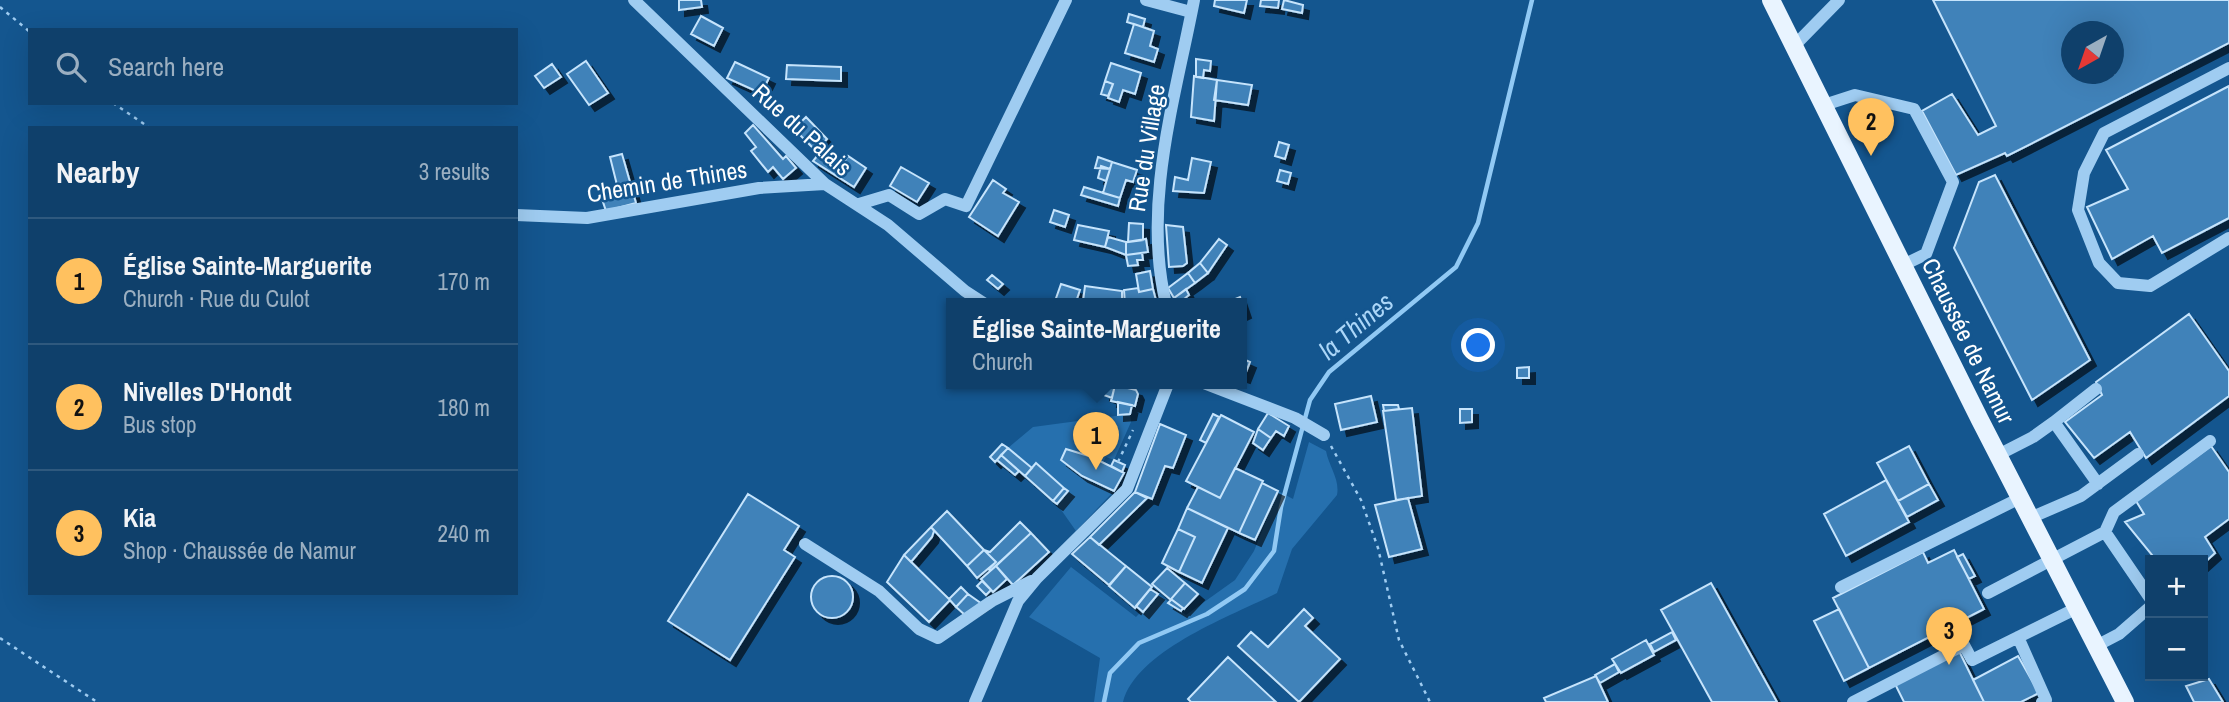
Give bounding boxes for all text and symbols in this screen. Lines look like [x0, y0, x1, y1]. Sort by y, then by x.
north arrow [2061, 21, 2124, 84]
search box [28, 28, 518, 105]
icon: search [52, 48, 90, 86]
text: Search here [108, 49, 224, 84]
street label: Rue du Palais [746, 76, 859, 183]
street label: Rue du Village [1120, 82, 1172, 214]
pin: 2 [1848, 98, 1894, 156]
text: Nearby [56, 152, 139, 192]
street label: Chemin de Thines [585, 153, 749, 209]
text: 3 results [419, 156, 490, 187]
text: Église Sainte-Marguerite [123, 248, 372, 283]
street label: Chaussée de Namur [1915, 252, 2023, 429]
text: 1 [74, 266, 84, 297]
text: 170 m [438, 266, 490, 297]
text: Church · Rue du Culot [123, 283, 310, 314]
water label: la Thines [1311, 284, 1400, 367]
popup [946, 298, 1247, 389]
text: Église Sainte-Marguerite [972, 311, 1221, 346]
your location [1461, 328, 1495, 362]
text: Church [972, 346, 1033, 377]
text: Nivelles D'Hondt [123, 374, 292, 409]
text: 2 [74, 392, 84, 423]
text: 180 m [438, 392, 490, 423]
text: Bus stop [123, 409, 196, 440]
pin: 1 [1073, 412, 1119, 470]
text: Kia [123, 500, 156, 535]
text: 3 [74, 518, 84, 549]
text: 240 m [438, 518, 490, 549]
text: Shop · Chaussée de Namur [123, 535, 356, 566]
map controls [2145, 555, 2208, 681]
button: + [2145, 555, 2208, 618]
pin: 3 [1926, 607, 1972, 665]
button: − [2145, 618, 2208, 681]

